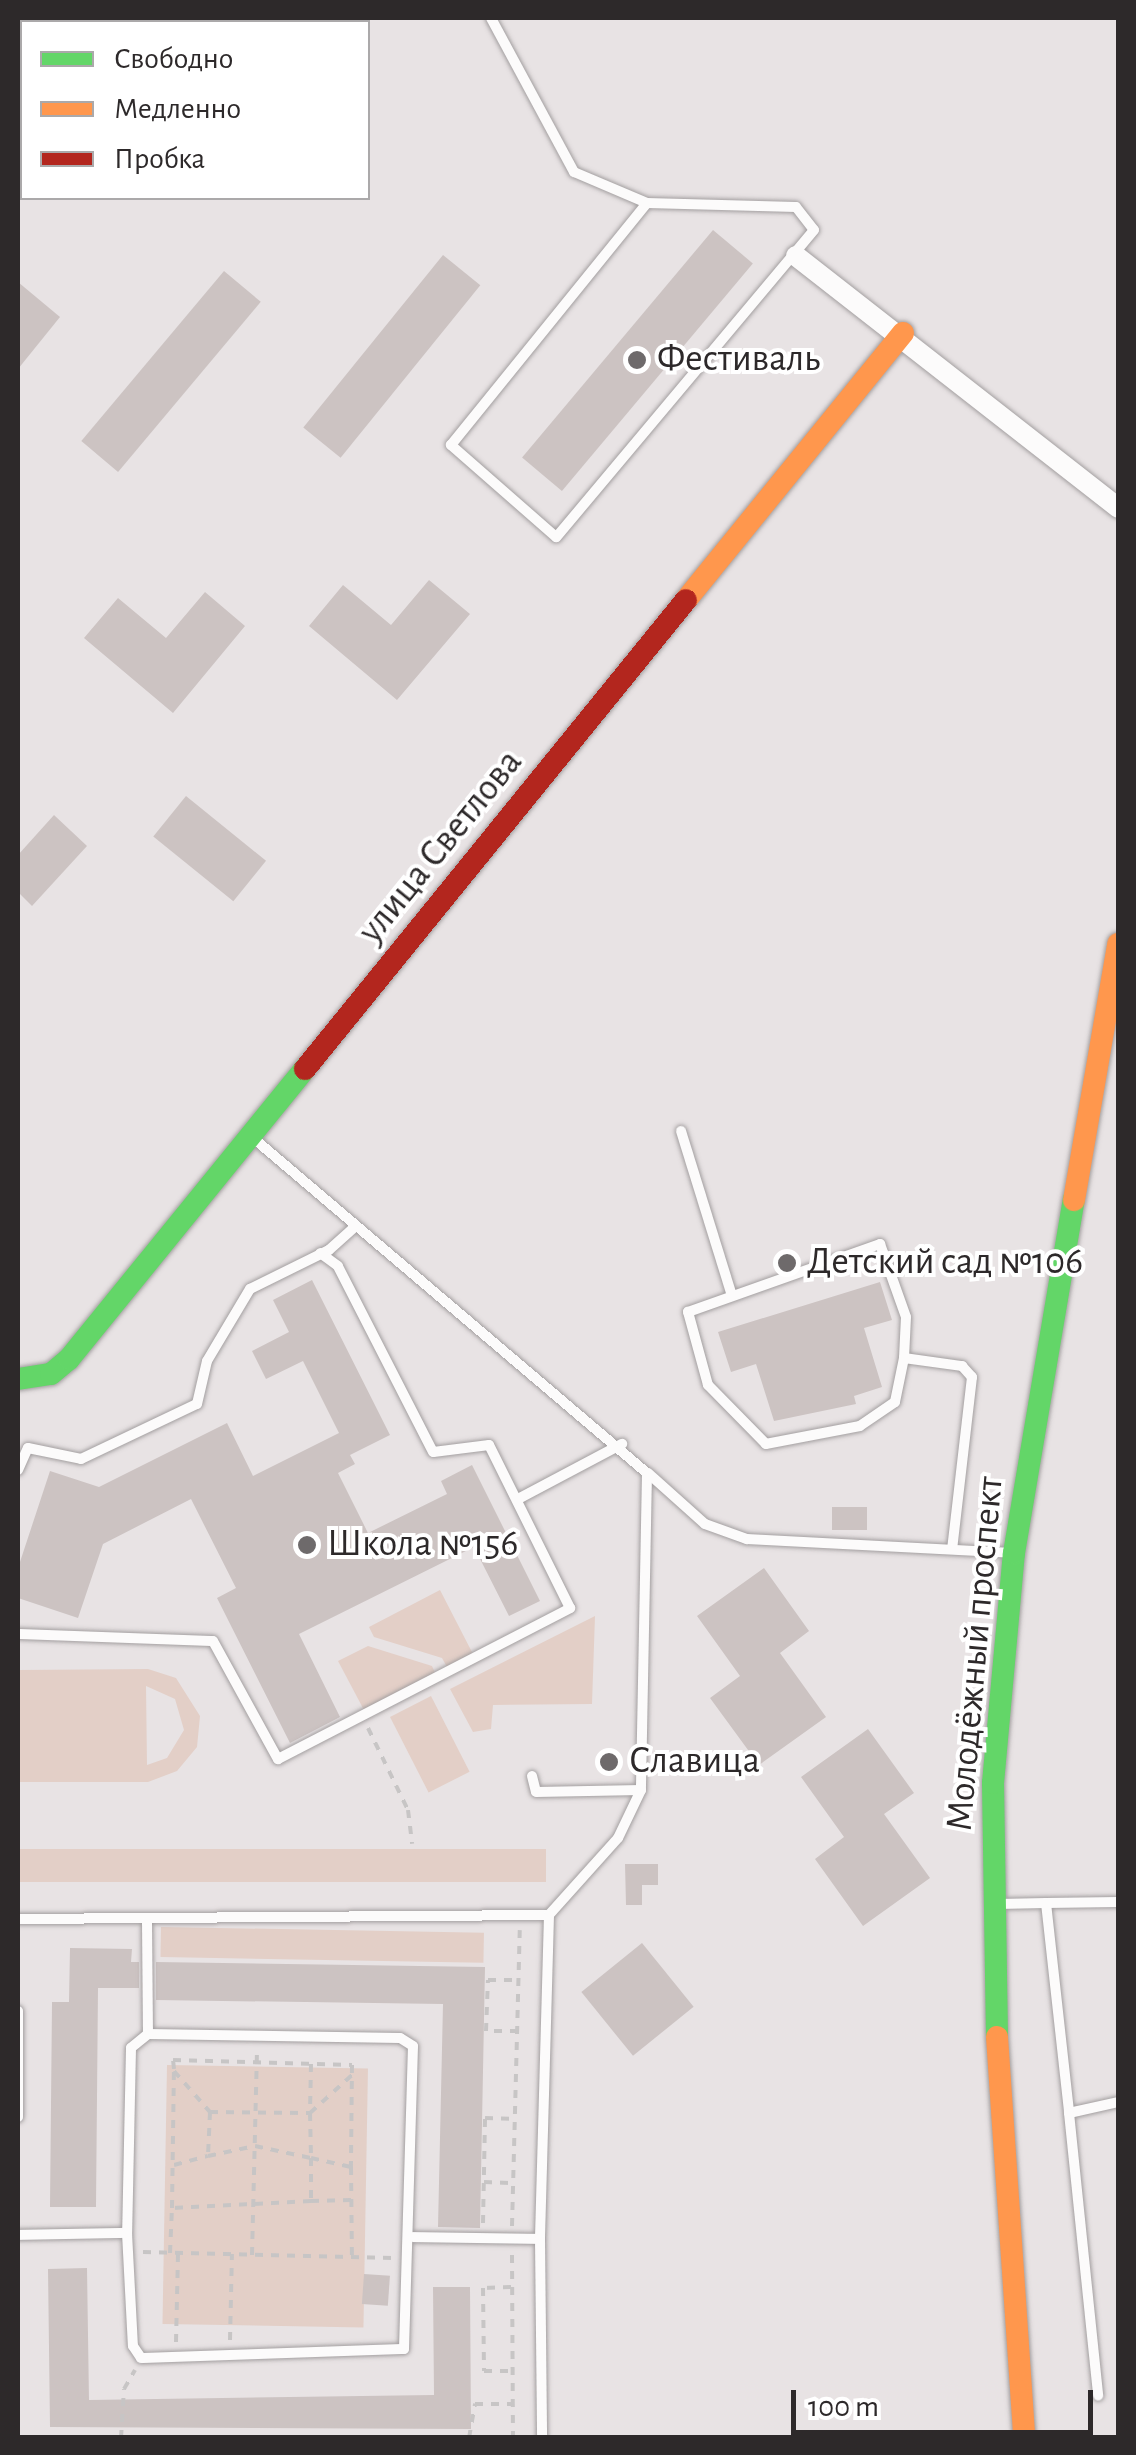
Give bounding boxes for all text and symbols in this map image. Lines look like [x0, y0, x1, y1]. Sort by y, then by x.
legend [20, 20, 370, 200]
text: Свободно [114, 44, 233, 74]
text: Медленно [114, 94, 241, 124]
text: Пробка [114, 144, 205, 174]
place label: Фестиваль [657, 337, 820, 383]
marker: Фестиваль [626, 349, 648, 371]
street label: улица Светлова [349, 741, 533, 953]
place label: Детский сад №106 [807, 1240, 1083, 1286]
marker: Детский сад №106 [776, 1252, 798, 1274]
street label: Молодёжный проспект [938, 1475, 1014, 1833]
place label: Школа №156 [327, 1522, 518, 1568]
marker: Школа №156 [296, 1534, 318, 1556]
place label: Славица [629, 1739, 760, 1785]
marker: Славица [598, 1751, 620, 1773]
scale bar [796, 2370, 1098, 2432]
text: 100 m [808, 2392, 879, 2422]

